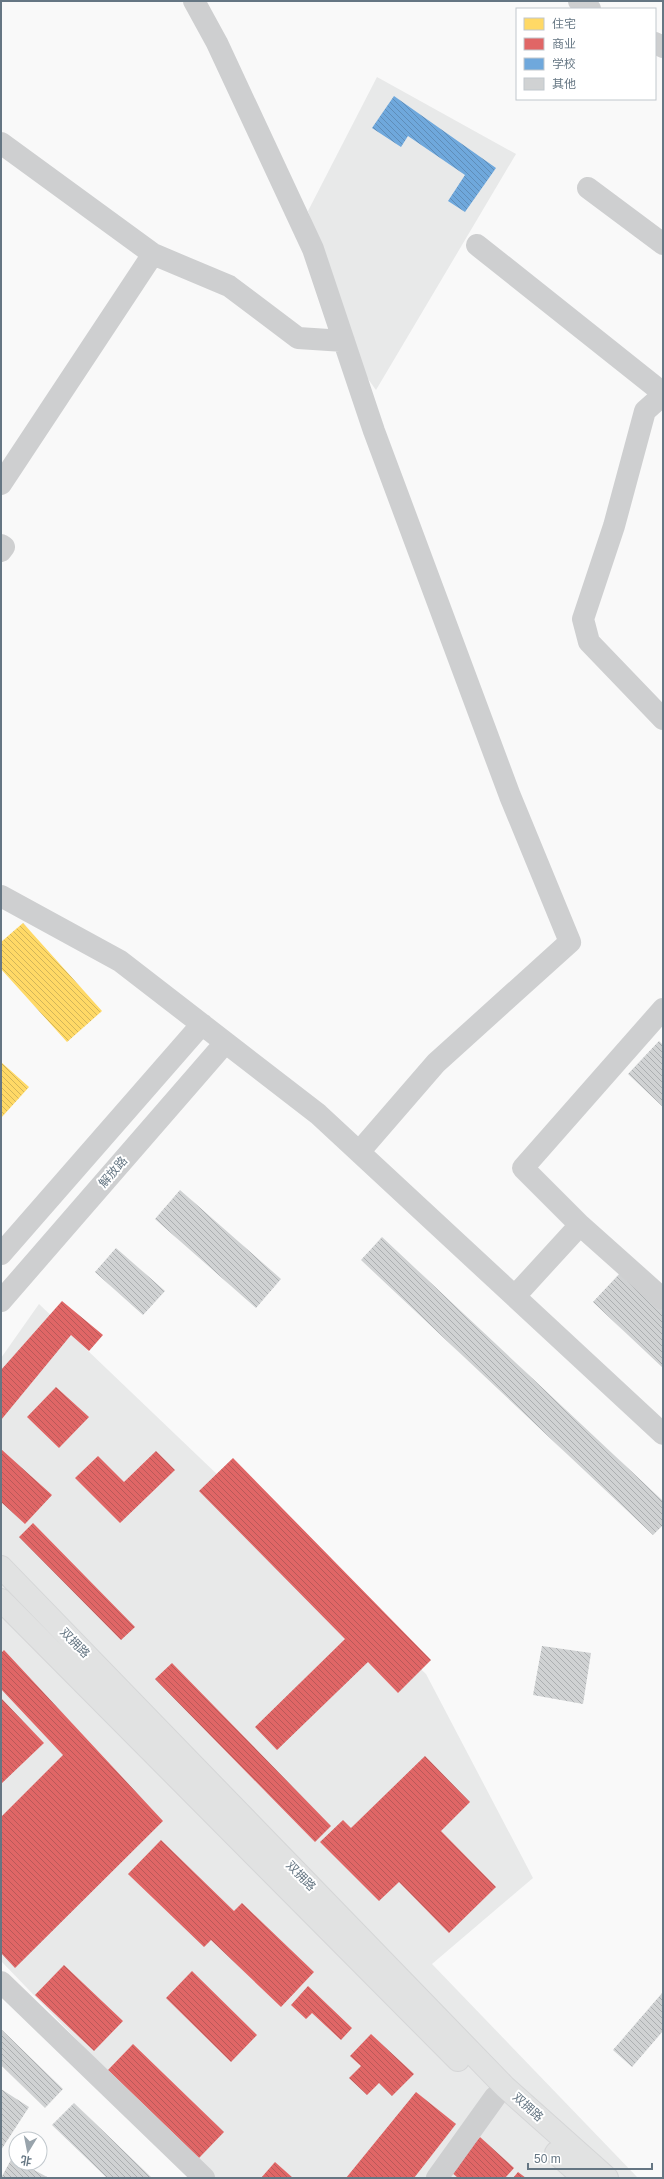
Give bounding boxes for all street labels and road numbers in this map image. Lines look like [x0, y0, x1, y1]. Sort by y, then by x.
street label: 解放路 [96, 1154, 130, 1190]
street label: 双拥路 [57, 1625, 93, 1661]
street label: 双拥路 [283, 1858, 319, 1894]
street label: 双拥路 [510, 2090, 546, 2124]

